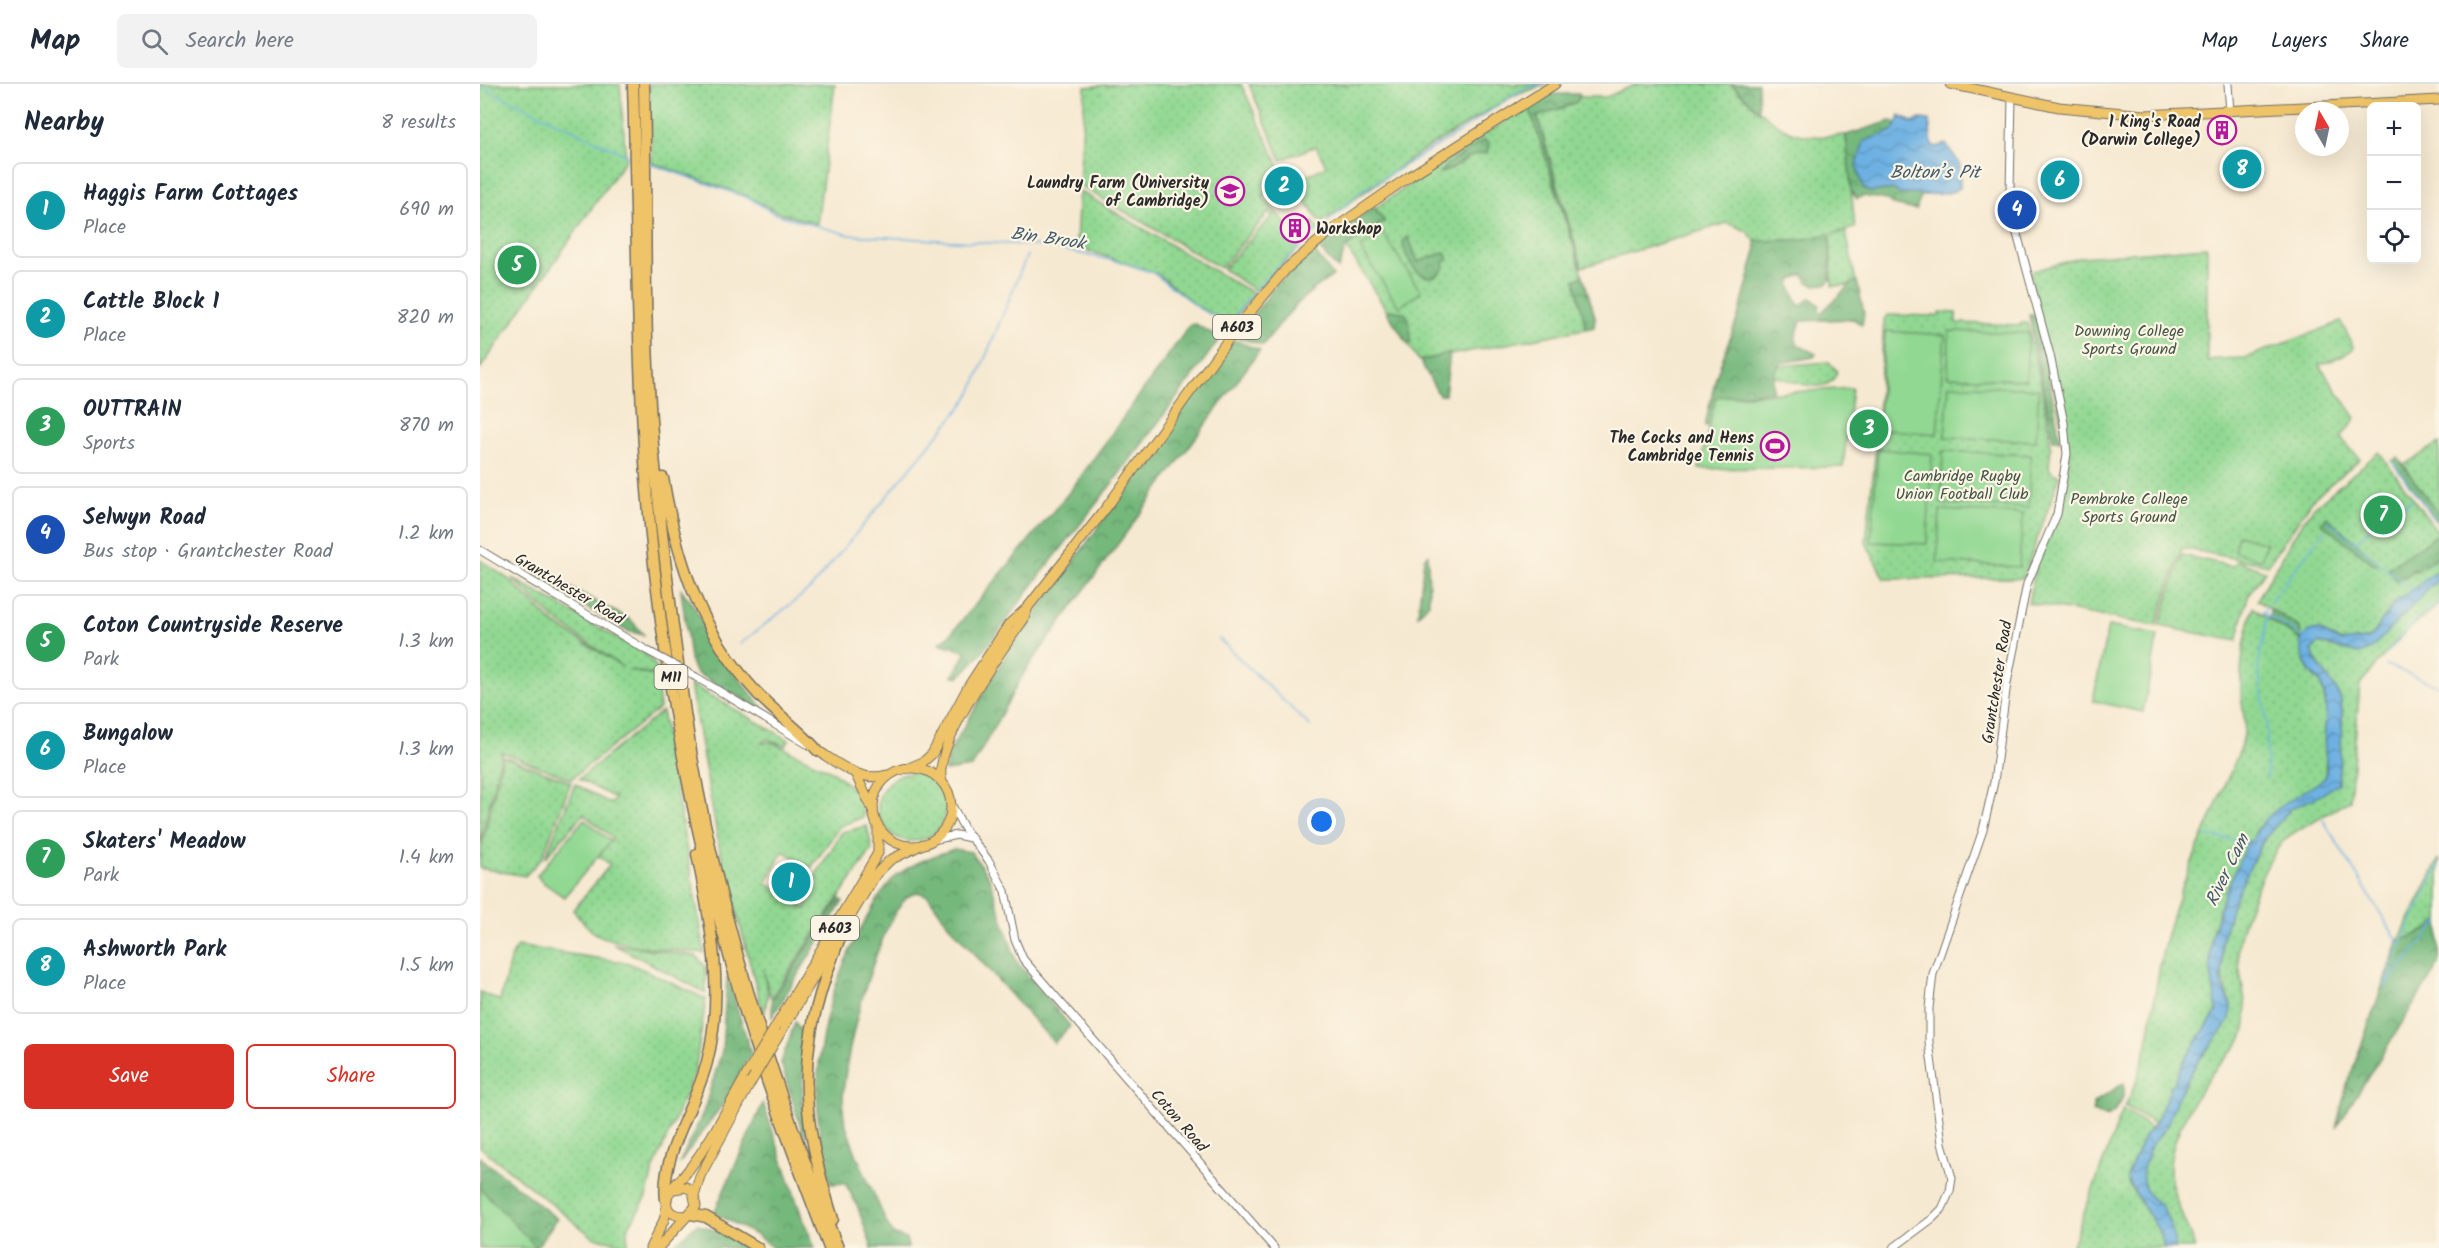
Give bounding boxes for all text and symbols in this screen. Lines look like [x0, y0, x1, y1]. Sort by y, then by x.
search box [117, 14, 537, 68]
text: Map [30, 19, 81, 64]
text: Search here [186, 24, 294, 59]
icon: search [138, 25, 171, 58]
text: Map [2201, 25, 2238, 58]
text: Layers [2271, 25, 2327, 58]
text: Share [2360, 25, 2409, 58]
text: Nearby [24, 102, 104, 144]
north arrow [2295, 102, 2349, 156]
map controls [2367, 102, 2421, 264]
button: + [2367, 102, 2421, 156]
text: 8 results [381, 107, 456, 139]
place label: 1 King's Road (Darwin College) [2081, 110, 2201, 153]
building icon: 1 King's Road (Darwin College) [2206, 114, 2238, 146]
pin: 8 [2222, 146, 2262, 191]
button: − [2367, 156, 2421, 210]
pin: 6 [2040, 158, 2080, 202]
water label: Bolton’s Pit [1890, 159, 1983, 188]
pin: 2 [1264, 164, 1304, 208]
place label: Laundry Farm (University of Cambridge) [1027, 171, 1210, 214]
school or university icon: Laundry Farm (University of Cambridge) [1214, 175, 1246, 207]
text: Haggis Farm Cottages [83, 177, 298, 212]
pin: 4 [1998, 188, 2036, 232]
text: 1 [42, 194, 49, 226]
text: 690 m [399, 194, 454, 226]
button: locate [2367, 210, 2421, 264]
text: Place [83, 212, 126, 244]
building icon: Workshop [1279, 212, 1311, 244]
place label: Workshop [1316, 217, 1382, 242]
water label: Bin Brook [1009, 220, 1089, 259]
pin: 5 [498, 242, 537, 288]
text: Cattle Block 1 [83, 285, 219, 320]
text: 2 [40, 302, 51, 334]
text: 820 m [396, 302, 454, 334]
road number: A603 [1213, 315, 1261, 339]
park label: Downing College Sports Ground [2074, 319, 2184, 362]
text: Place [83, 320, 126, 352]
text: OUTTRAIN [83, 393, 181, 428]
pin: 3 [1850, 406, 1888, 452]
text: 3 [40, 410, 51, 442]
text: 870 m [399, 410, 454, 442]
place label: The Cocks and Hens Cambridge Tennis [1609, 426, 1755, 469]
text: Sports [83, 428, 135, 460]
sports icon: The Cocks and Hens Cambridge Tennis [1759, 430, 1791, 462]
park label: Cambridge Rugby Union Football Club [1896, 464, 2029, 507]
park label: Pembroke College Sports Ground [2070, 487, 2188, 530]
pin: 7 [2364, 492, 2402, 538]
text: Selwyn Road [83, 501, 206, 536]
text: 4 [40, 518, 51, 550]
text: 1.2 km [398, 518, 454, 550]
text: Bus stop · Grantchester Road [83, 536, 333, 568]
street label: Grantchester Road [510, 547, 630, 633]
text: Coton Countryside Reserve [83, 609, 343, 644]
street label: Grantchester Road [1975, 618, 2020, 746]
text: 5 [40, 626, 51, 658]
text: 1.3 km [398, 626, 454, 658]
text: Park [83, 644, 119, 676]
road number: M11 [654, 665, 687, 689]
text: Bungalow [83, 717, 173, 752]
text: 6 [40, 734, 51, 766]
text: 1.3 km [398, 734, 454, 766]
text: Place [83, 752, 126, 784]
your location [1307, 807, 1336, 836]
text: Skaters' Meadow [83, 825, 246, 860]
water label: River Cam [2198, 828, 2259, 912]
text: 7 [41, 842, 50, 874]
text: 1.4 km [399, 842, 454, 874]
text: Park [83, 860, 119, 892]
pin: 1 [772, 860, 810, 904]
road number: A603 [811, 916, 859, 940]
text: Ashworth Park [83, 933, 226, 968]
text: 8 [40, 950, 51, 982]
text: 1.5 km [399, 950, 454, 982]
text: Place [83, 968, 126, 1000]
button: Save [24, 1044, 234, 1109]
button: Share [246, 1044, 456, 1109]
street label: Coton Road [1144, 1084, 1214, 1159]

